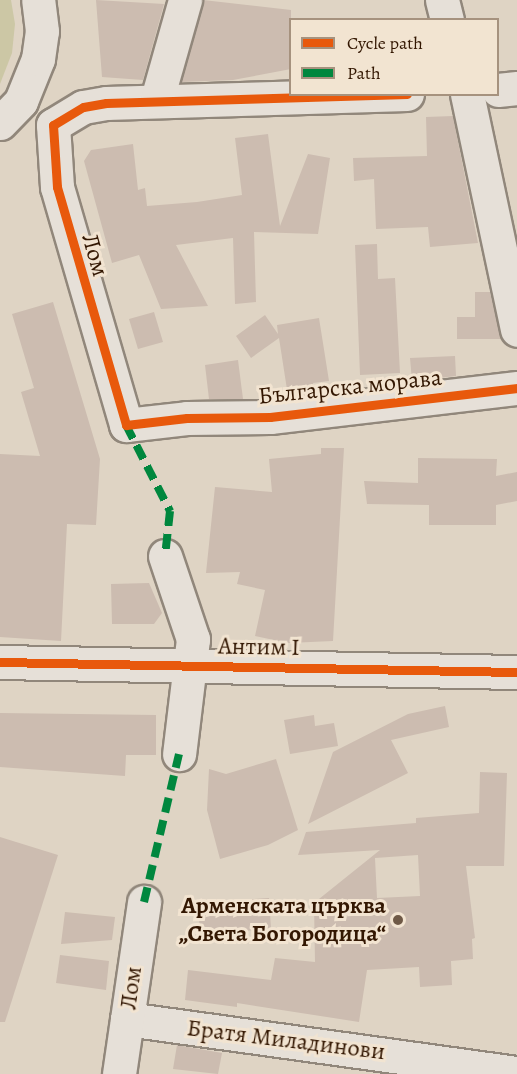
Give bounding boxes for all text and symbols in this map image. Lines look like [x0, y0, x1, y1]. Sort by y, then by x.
legend [289, 18, 499, 96]
text: Cycle path [347, 31, 423, 55]
text: Path [347, 61, 381, 85]
street label: Лом [75, 230, 115, 280]
street label: Българска морава [257, 363, 443, 411]
street label: Антим I [218, 632, 300, 662]
place label: Арменската църква „Света Богородица“ [178, 892, 386, 948]
marker: Арменската църква „Света Богородица“ [391, 913, 405, 927]
street label: Лом [114, 965, 148, 1011]
street label: Братя Миладинови [185, 1014, 387, 1066]

